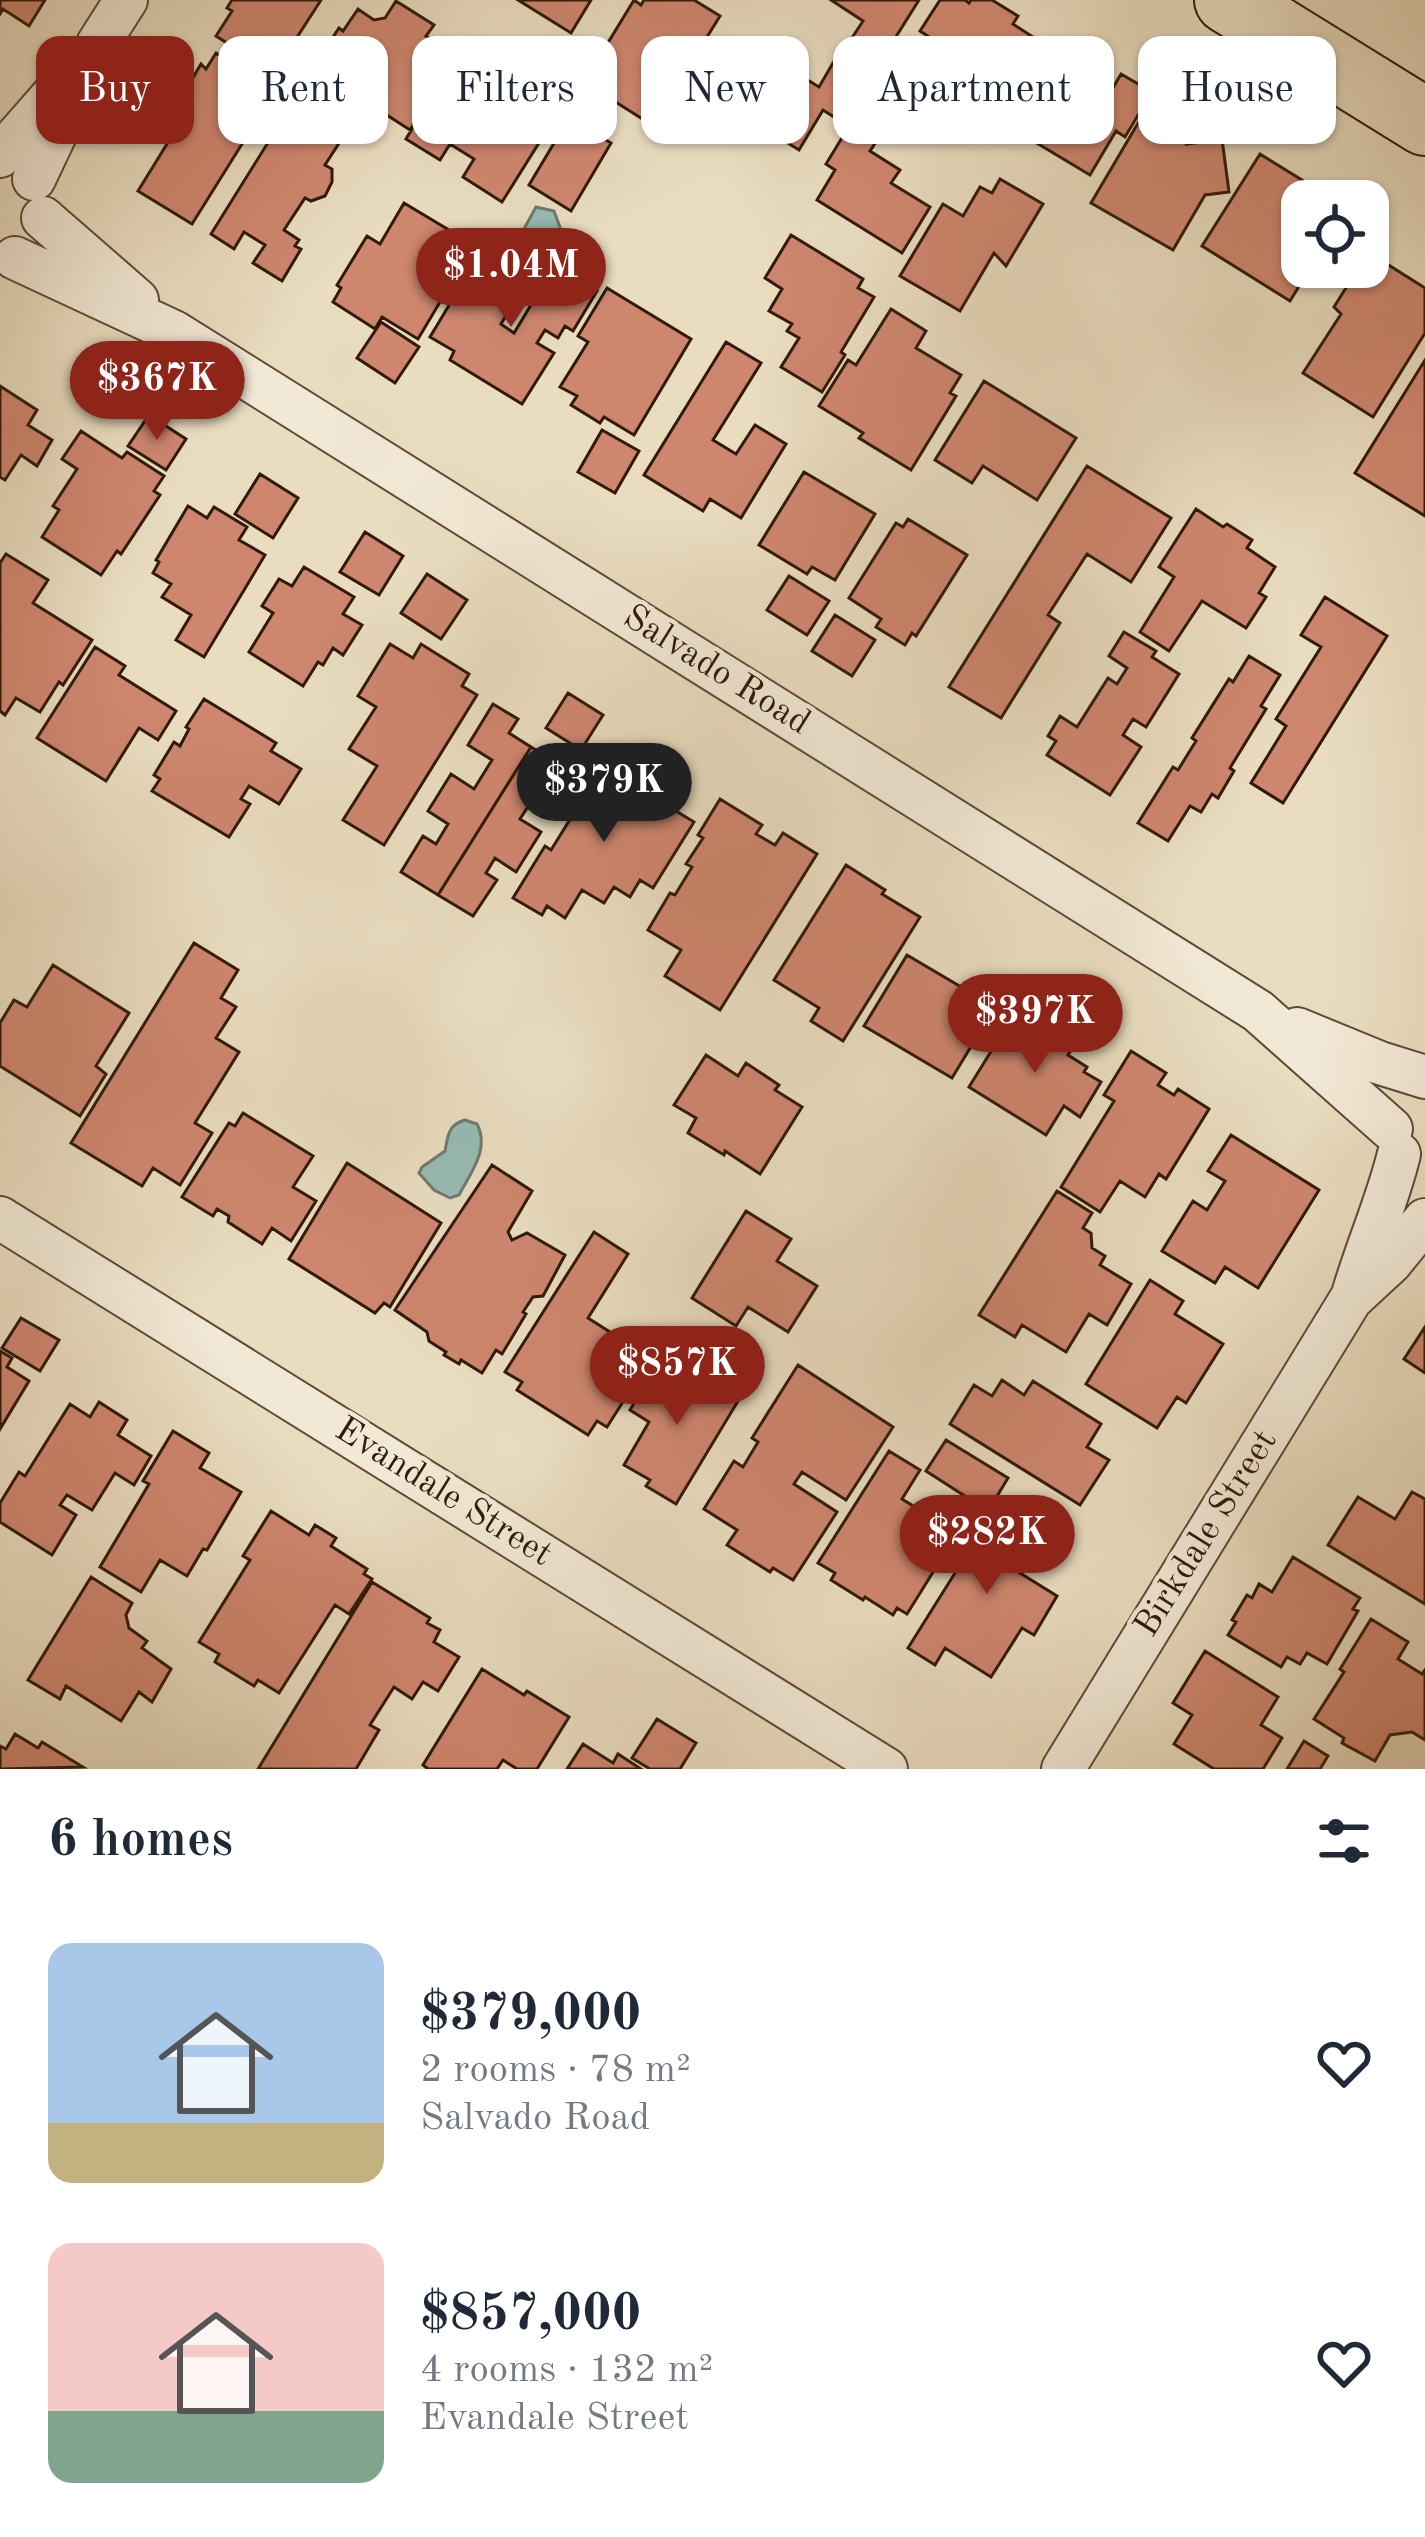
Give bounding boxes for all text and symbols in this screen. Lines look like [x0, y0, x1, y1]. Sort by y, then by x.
chip: Buy [36, 36, 194, 144]
chip: Rent [218, 36, 388, 144]
chip: Filters [412, 36, 617, 144]
chip: New [641, 36, 809, 144]
chip: Apartment [833, 36, 1114, 144]
chip: House [1138, 36, 1336, 144]
map controls [1281, 180, 1389, 288]
button: locate [1281, 180, 1389, 288]
pin: $1.04M [413, 228, 609, 330]
text: $1.04M [443, 247, 579, 286]
pin: $367K [73, 341, 241, 443]
text: $367K [97, 360, 217, 399]
street label: Salvado Road [616, 599, 816, 743]
pin: $379K [520, 743, 688, 845]
text: $379K [544, 762, 664, 801]
pin: $397K [951, 974, 1119, 1076]
text: $397K [975, 993, 1095, 1032]
pin: $857K [593, 1326, 761, 1428]
text: $857K [617, 1345, 737, 1384]
street label: Evandale Street [328, 1412, 558, 1574]
street label: Birkdale Street [1129, 1424, 1285, 1644]
pin: $282K [903, 1495, 1071, 1597]
text: $282K [927, 1514, 1047, 1553]
icon: filters [1311, 1808, 1377, 1874]
text: 6 homes [48, 1816, 233, 1867]
text: $379,000 [420, 1990, 641, 2041]
icon: home [144, 1991, 288, 2135]
icon: heart [1311, 2030, 1377, 2096]
text: 2 rooms · 78 m² [420, 2051, 691, 2090]
text: Salvado Road [420, 2099, 650, 2138]
text: $857,000 [420, 2290, 641, 2341]
icon: home [144, 2291, 288, 2435]
icon: heart [1311, 2330, 1377, 2396]
text: 4 rooms · 132 m² [420, 2351, 713, 2390]
text: Evandale Street [420, 2399, 689, 2438]

